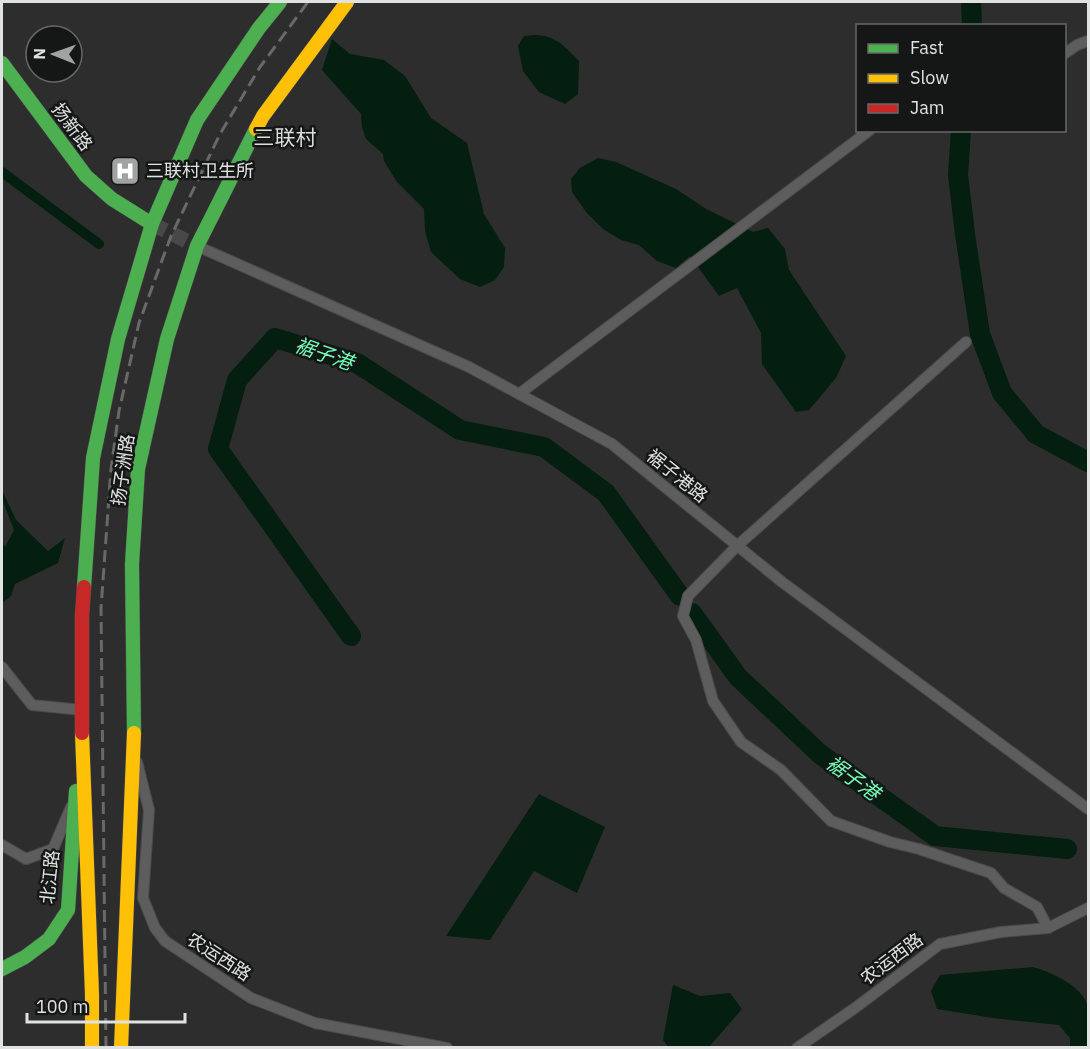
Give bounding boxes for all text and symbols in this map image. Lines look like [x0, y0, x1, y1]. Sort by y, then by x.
north arrow [24, 24, 84, 84]
legend [856, 24, 1066, 132]
text: Fast [910, 36, 944, 59]
text: N [29, 48, 49, 60]
text: Slow [910, 66, 949, 89]
text: Jam [910, 96, 945, 119]
street label: 扬新路 [47, 98, 98, 155]
district label: 三联村 [254, 123, 317, 151]
hospital icon: 三联村卫生所 [109, 155, 141, 187]
place label: 三联村卫生所 [146, 159, 254, 182]
water label: 裾子港 [291, 331, 360, 377]
street label: 扬子洲路 [106, 433, 139, 507]
street label: 裾子港路 [642, 444, 713, 507]
water label: 裾子港 [821, 749, 888, 808]
street label: 北江路 [35, 849, 64, 905]
street label: 农运西路 [183, 927, 256, 986]
street label: 农运西路 [856, 928, 927, 989]
scale bar [27, 986, 184, 1024]
text: 100 m [36, 995, 88, 1018]

